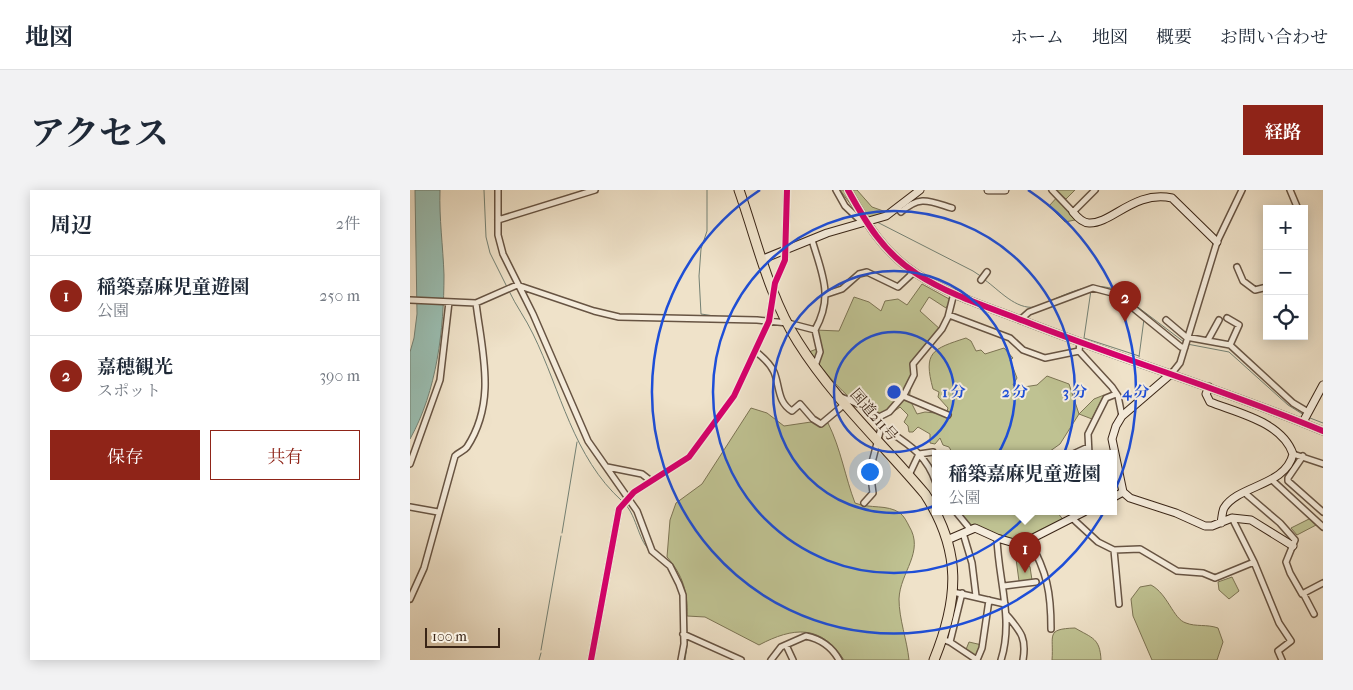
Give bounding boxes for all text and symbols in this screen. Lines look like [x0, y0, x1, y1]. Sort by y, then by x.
text: 地図 [25, 23, 73, 51]
text: ホーム [1010, 27, 1064, 48]
text: 地図 [1092, 27, 1128, 48]
text: 概要 [1156, 27, 1192, 48]
text: お問い合わせ [1220, 27, 1328, 48]
button: 経路 [1243, 105, 1323, 155]
text: アクセス [30, 113, 169, 154]
map controls [1263, 205, 1308, 340]
button: + [1263, 205, 1308, 250]
text: 周辺 [50, 213, 92, 237]
text: 2件 [336, 214, 360, 233]
button: − [1263, 250, 1308, 295]
text: 稲築嘉麻児童遊園 [97, 276, 249, 298]
pin: 2 [1109, 281, 1141, 322]
text: 1 [63, 286, 69, 305]
text: 250 m [319, 286, 360, 305]
button: locate [1263, 295, 1308, 340]
text: 公園 [97, 301, 129, 320]
text: 嘉穂観光 [97, 356, 173, 378]
text: 2 [62, 366, 70, 385]
text: 390 m [319, 366, 360, 385]
text: スポット [97, 381, 161, 400]
centre of rings [885, 383, 903, 401]
text: 1 分 [942, 383, 966, 401]
text: 2 分 [1002, 383, 1028, 401]
text: 3 分 [1063, 383, 1087, 401]
text: 4 分 [1121, 383, 1150, 401]
street label: 国道211号 [846, 385, 902, 445]
button: 保存 [50, 430, 200, 480]
button: 共有 [210, 430, 360, 480]
popup [932, 450, 1117, 515]
your location [857, 459, 883, 485]
text: 稲築嘉麻児童遊園 [948, 463, 1101, 485]
text: 公園 [948, 488, 981, 507]
pin: 1 [1009, 532, 1041, 573]
scale bar [425, 625, 500, 648]
text: 100 m [432, 628, 467, 645]

